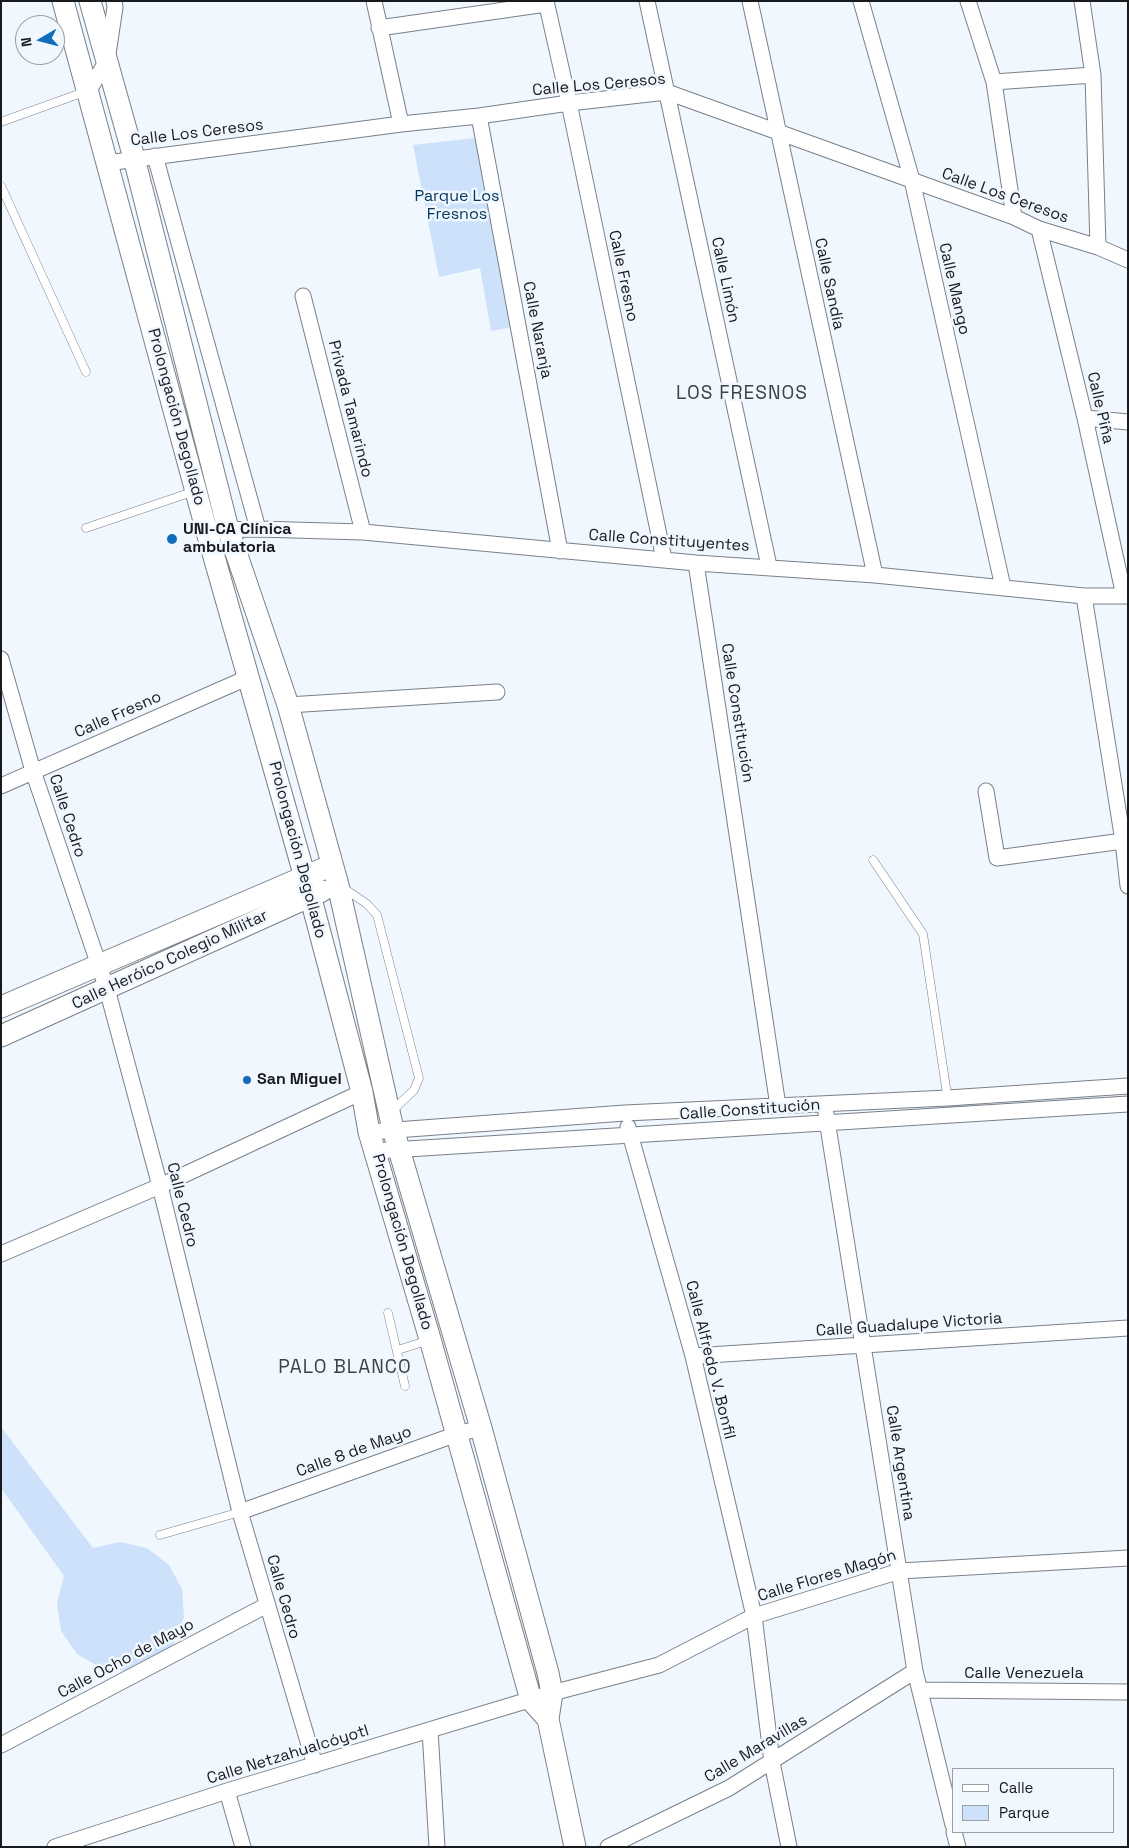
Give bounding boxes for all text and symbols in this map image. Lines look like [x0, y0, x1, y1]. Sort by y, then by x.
north arrow [15, 15, 65, 65]
text: N [17, 36, 36, 48]
street label: Calle Los Ceresos [532, 70, 666, 100]
street label: Calle Los Ceresos [129, 115, 265, 151]
street label: Calle Los Ceresos [939, 164, 1071, 228]
park label: Parque Los Fresnos [414, 187, 500, 225]
street label: Calle Fresno [604, 229, 642, 323]
street label: Calle Limón [707, 235, 743, 325]
street label: Calle Sandía [810, 236, 848, 332]
street label: Calle Mango [934, 241, 974, 337]
street label: Calle Naranja [518, 280, 556, 380]
street label: Prolongación Degollado [143, 326, 209, 508]
street label: Privada Tamarindo [324, 338, 376, 480]
street label: Calle Piña [1082, 370, 1118, 446]
district label: LOS FRESNOS [675, 383, 809, 405]
place label: UNI-CA Clínica ambulatoria [183, 520, 292, 558]
street label: Calle Constituyentes [588, 526, 750, 556]
marker: UNI-CA Clínica ambulatoria [165, 532, 179, 546]
street label: Calle Constitución [717, 642, 757, 784]
street label: Calle Fresno [72, 687, 164, 743]
street label: Prolongación Degollado [264, 759, 330, 941]
street label: Calle Cedro [44, 772, 90, 860]
street label: Calle Heróico Colegio Militar [69, 906, 271, 1014]
place label: San Miguel [257, 1070, 342, 1090]
marker: San Miguel [241, 1074, 253, 1086]
street label: Calle Constitución [679, 1096, 821, 1124]
street label: Prolongación Degollado [368, 1152, 436, 1332]
street label: Calle Cedro [162, 1161, 202, 1249]
street label: Calle Alfredo V. Bonfil [681, 1279, 739, 1441]
street label: Calle Guadalupe Victoria [815, 1309, 1003, 1341]
district label: PALO BLANCO [277, 1357, 413, 1379]
street label: Calle Argentina [881, 1404, 919, 1522]
street label: Calle 8 de Mayo [294, 1422, 414, 1482]
street label: Calle Flores Magón [755, 1546, 899, 1606]
street label: Calle Cedro [262, 1553, 304, 1641]
street label: Calle Ocho de Mayo [55, 1615, 197, 1703]
street label: Calle Venezuela [964, 1664, 1084, 1684]
street label: Calle Maravillas [701, 1711, 811, 1787]
street label: Calle Netzahualcóyotl [205, 1721, 371, 1789]
legend [952, 1768, 1114, 1833]
text: Calle [999, 1778, 1034, 1797]
text: Parque [999, 1803, 1050, 1822]

